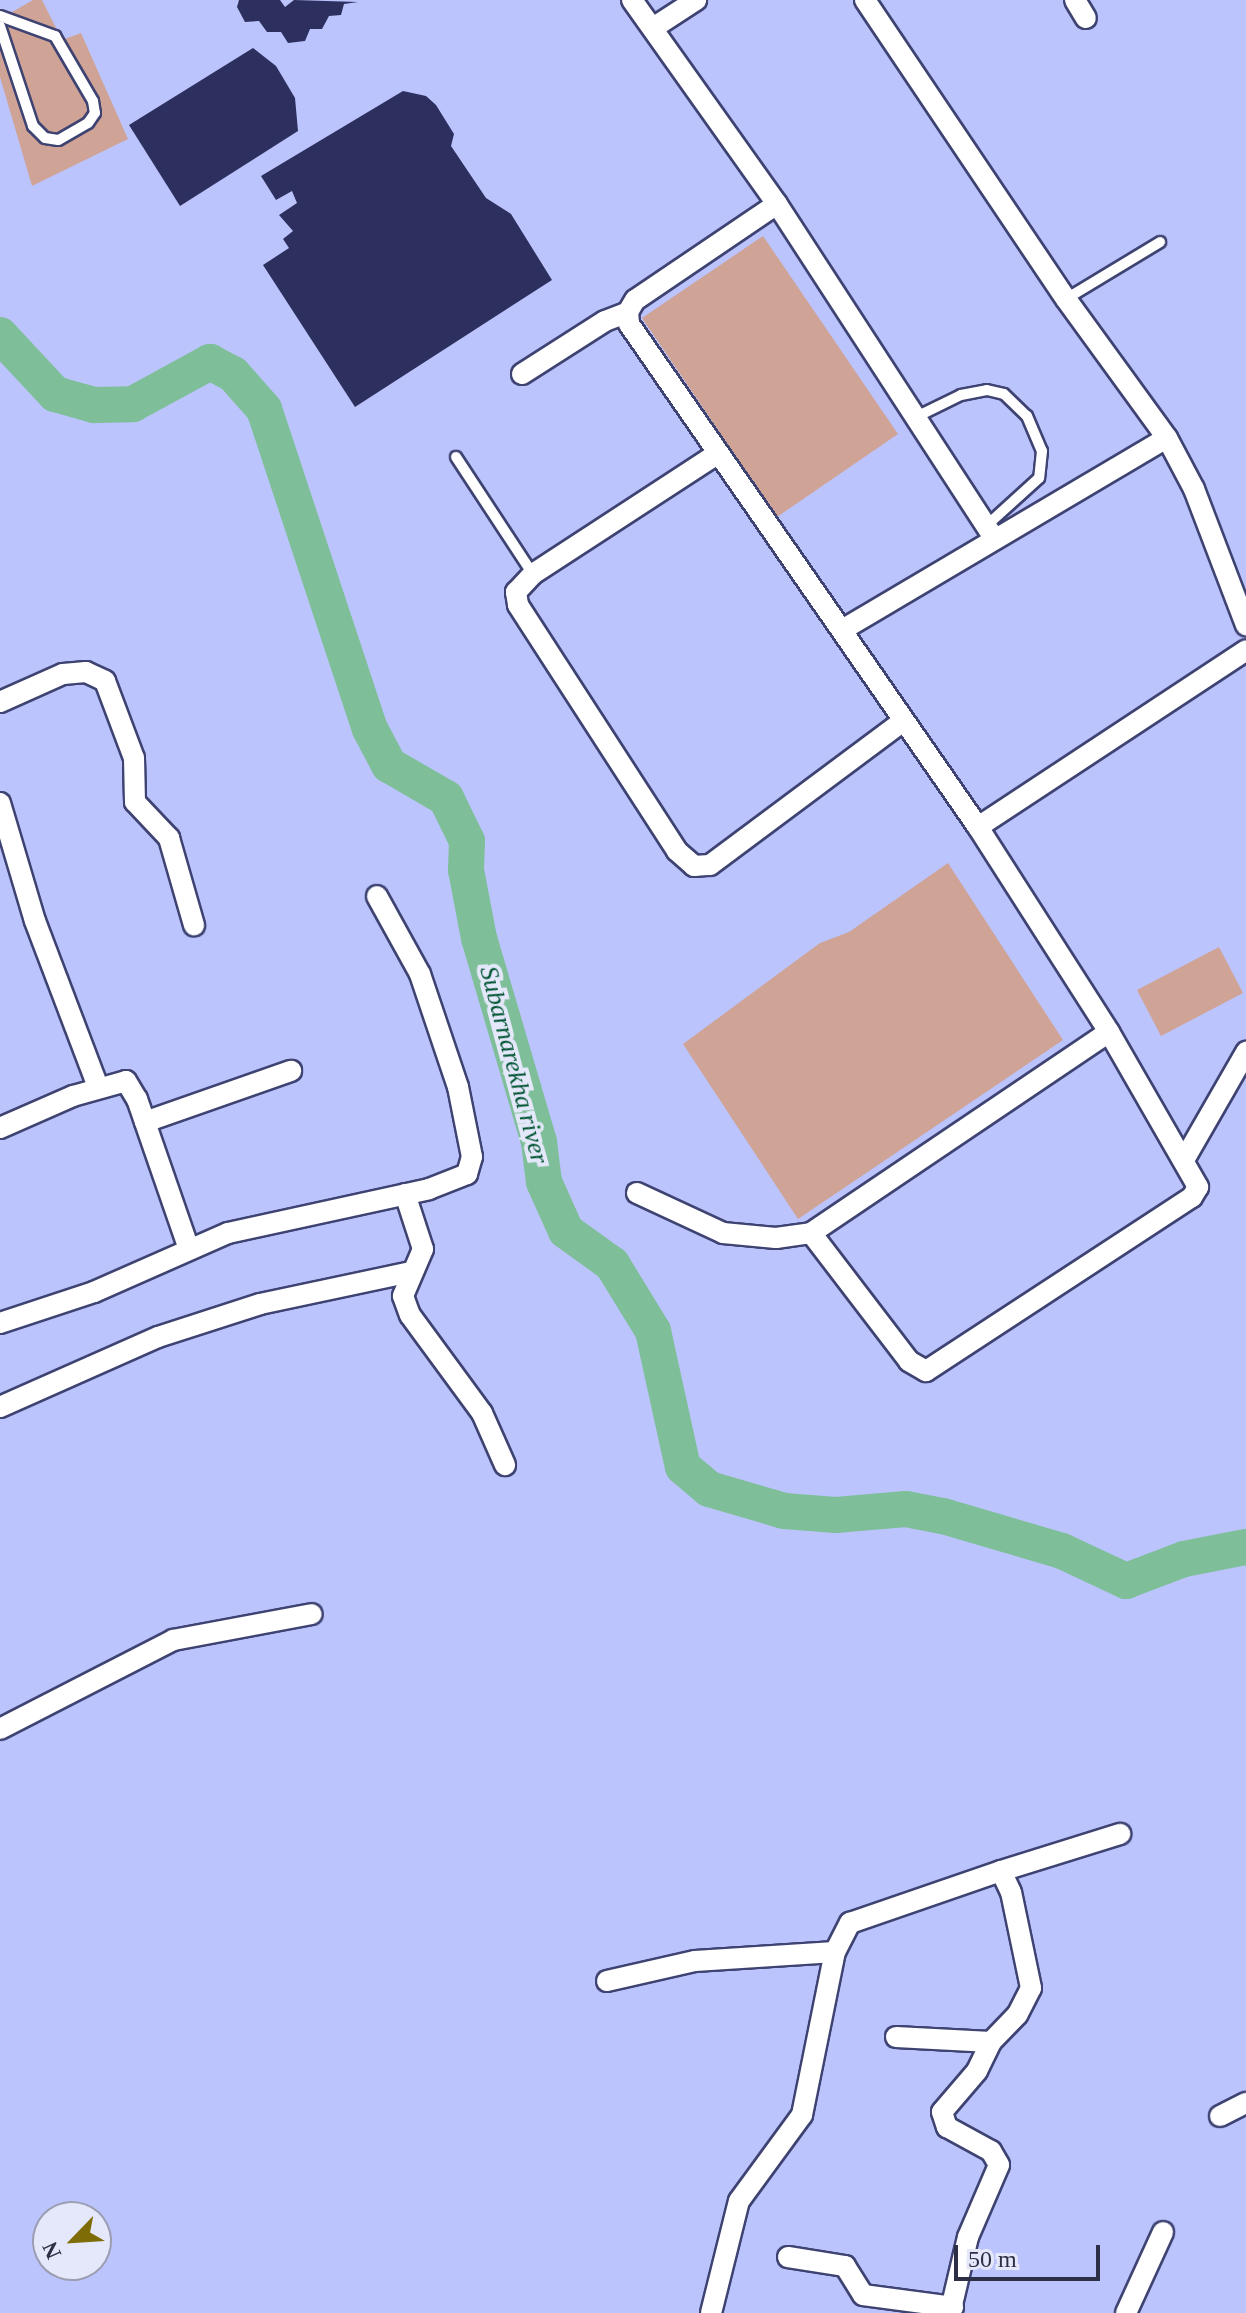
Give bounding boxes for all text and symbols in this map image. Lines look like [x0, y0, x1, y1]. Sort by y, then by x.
water label: Subarnarekha river [473, 963, 555, 1167]
north arrow [32, 2201, 112, 2281]
scale bar [958, 2229, 1104, 2279]
text: N [37, 2238, 66, 2263]
text: 50 m [968, 2246, 1017, 2272]

